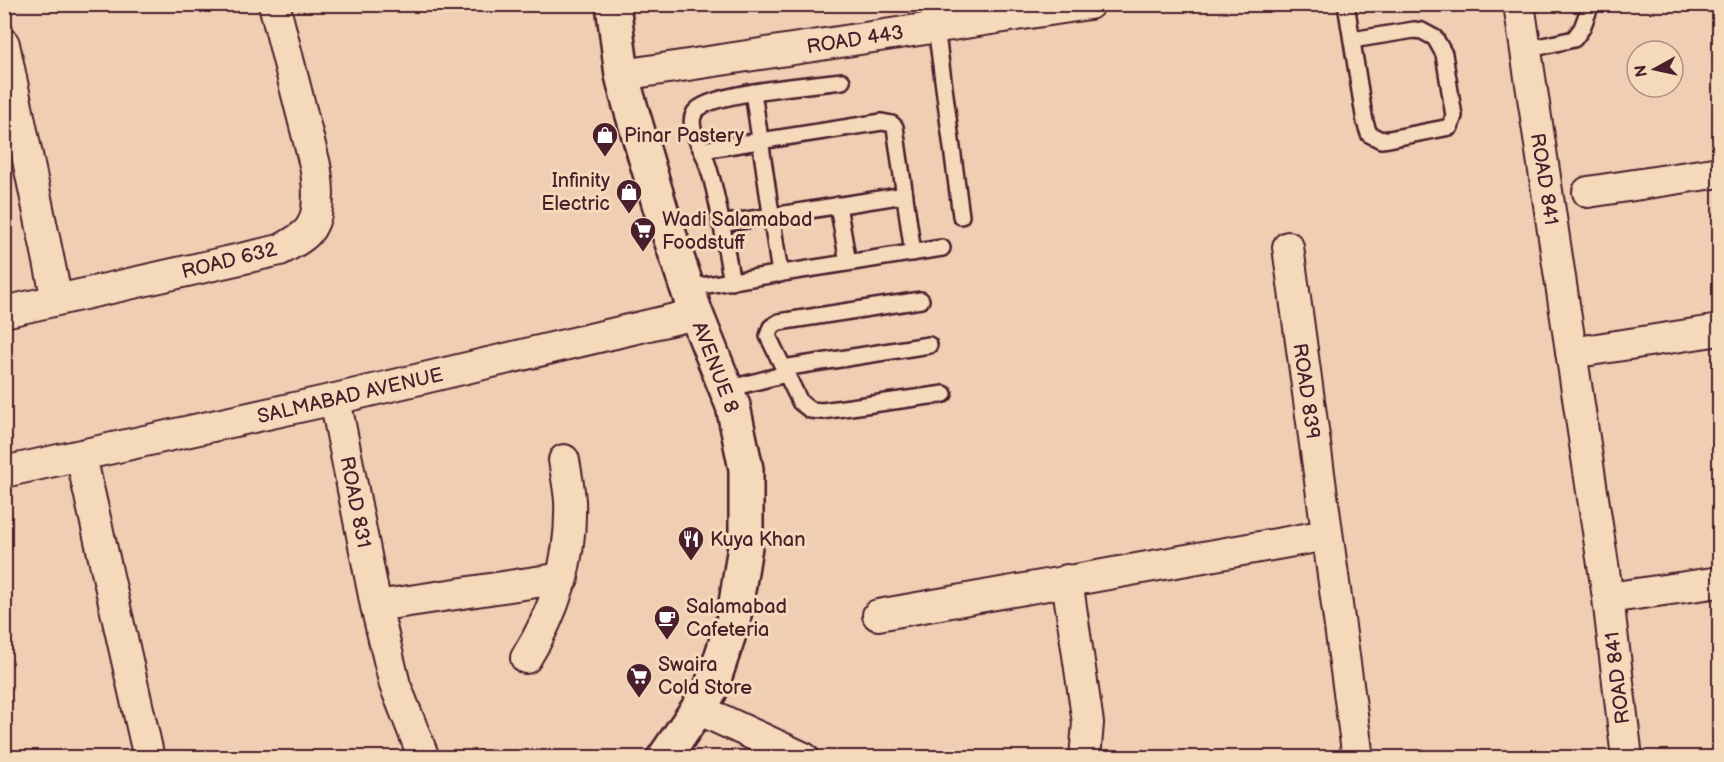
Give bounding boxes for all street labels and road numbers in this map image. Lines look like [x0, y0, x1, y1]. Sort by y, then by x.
street label: ROAD 443 [805, 20, 905, 59]
street label: ROAD 841 [1525, 132, 1563, 227]
street label: ROAD 632 [179, 238, 280, 284]
street label: AVENUE 8 [687, 318, 743, 416]
street label: ROAD 839 [1287, 342, 1325, 441]
street label: SALMABAD AVENUE [255, 363, 446, 429]
street label: ROAD 831 [334, 454, 376, 550]
street label: ROAD 841 [1600, 630, 1636, 725]

